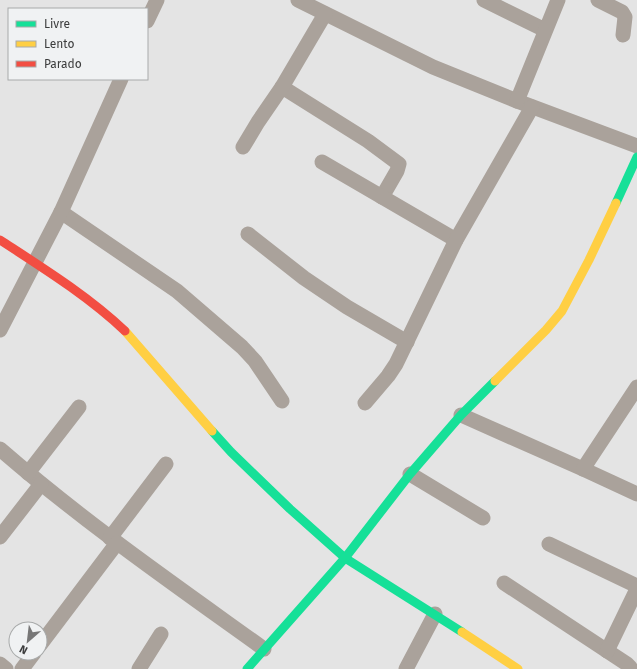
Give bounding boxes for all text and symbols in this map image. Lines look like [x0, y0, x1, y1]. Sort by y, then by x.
legend [8, 8, 148, 80]
text: Livre [44, 17, 70, 31]
text: Lento [44, 37, 74, 51]
text: Parado [44, 57, 82, 71]
north arrow [8, 621, 48, 661]
text: N [17, 642, 30, 657]

